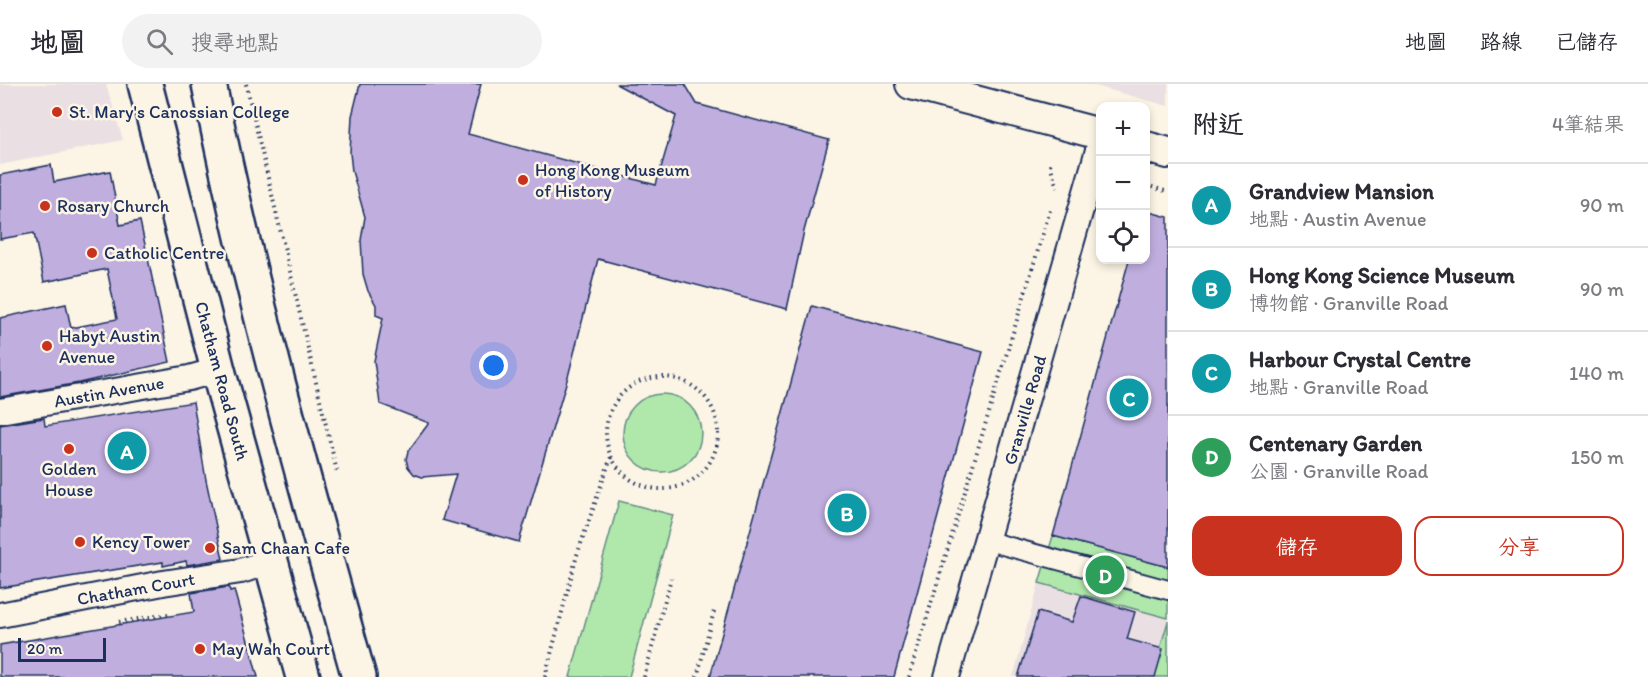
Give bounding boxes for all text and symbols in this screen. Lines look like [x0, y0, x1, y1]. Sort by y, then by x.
search box [122, 14, 542, 68]
text: 地圖 [30, 25, 86, 59]
icon: search [143, 25, 176, 58]
text: 搜尋地點 [191, 29, 279, 56]
text: 地圖 [1405, 29, 1447, 54]
text: 路線 [1480, 29, 1522, 54]
text: 已儲存 [1555, 29, 1618, 54]
place label: St. Mary's Canossian College [69, 101, 290, 123]
map controls [1096, 102, 1150, 264]
button: + [1096, 102, 1150, 156]
marker: St. Mary's Canossian College [50, 105, 64, 119]
text: 附近 [1192, 108, 1244, 140]
text: 4筆結果 [1552, 112, 1624, 136]
button: − [1096, 156, 1150, 210]
place label: Hong Kong Museum of History [535, 159, 690, 202]
marker: Hong Kong Museum of History [516, 173, 530, 187]
text: Grandview Mansion [1249, 178, 1434, 205]
text: A [1205, 193, 1218, 217]
text: 90 m [1580, 193, 1624, 217]
place label: Rosary Church [57, 195, 170, 217]
marker: Rosary Church [38, 199, 52, 213]
text: 地點 · Austin Avenue [1249, 207, 1426, 231]
button: locate [1096, 210, 1150, 264]
place label: Catholic Centre [104, 242, 224, 264]
marker: Catholic Centre [85, 246, 99, 260]
text: Hong Kong Science Museum [1249, 262, 1515, 289]
text: B [1205, 277, 1218, 301]
text: 90 m [1580, 277, 1624, 301]
text: 博物館 · Granville Road [1249, 291, 1448, 315]
street label: Chatham Road South [190, 299, 254, 463]
place label: Habyt Austin Avenue [59, 325, 160, 368]
marker: Habyt Austin Avenue [40, 339, 54, 353]
text: Harbour Crystal Centre [1249, 346, 1471, 373]
your location [479, 351, 508, 380]
street label: Granville Road [999, 352, 1051, 467]
text: C [1205, 361, 1218, 385]
text: 140 m [1569, 361, 1624, 385]
street label: Austin Avenue [52, 372, 166, 412]
text: 地點 · Granville Road [1249, 375, 1428, 399]
pin: C [1110, 376, 1148, 420]
pin: A [108, 428, 146, 473]
text: Centenary Garden [1249, 430, 1422, 457]
marker: Golden House [62, 442, 76, 456]
text: D [1205, 445, 1218, 469]
text: 150 m [1571, 445, 1624, 469]
place label: Golden House [41, 458, 97, 501]
text: 公園 · Granville Road [1249, 459, 1428, 483]
pin: B [828, 490, 866, 536]
button: 儲存 [1192, 516, 1402, 576]
button: 分享 [1414, 516, 1624, 576]
place label: Kency Tower [92, 531, 190, 553]
marker: Kency Tower [73, 535, 87, 549]
place label: Sam Chaan Cafe [222, 537, 350, 559]
marker: Sam Chaan Cafe [203, 541, 217, 555]
pin: D [1086, 552, 1124, 598]
street label: Chatham Court [75, 568, 197, 610]
scale bar [18, 635, 106, 662]
place label: May Wah Court [212, 638, 330, 660]
text: 20 m [27, 639, 62, 658]
marker: May Wah Court [193, 642, 207, 656]

